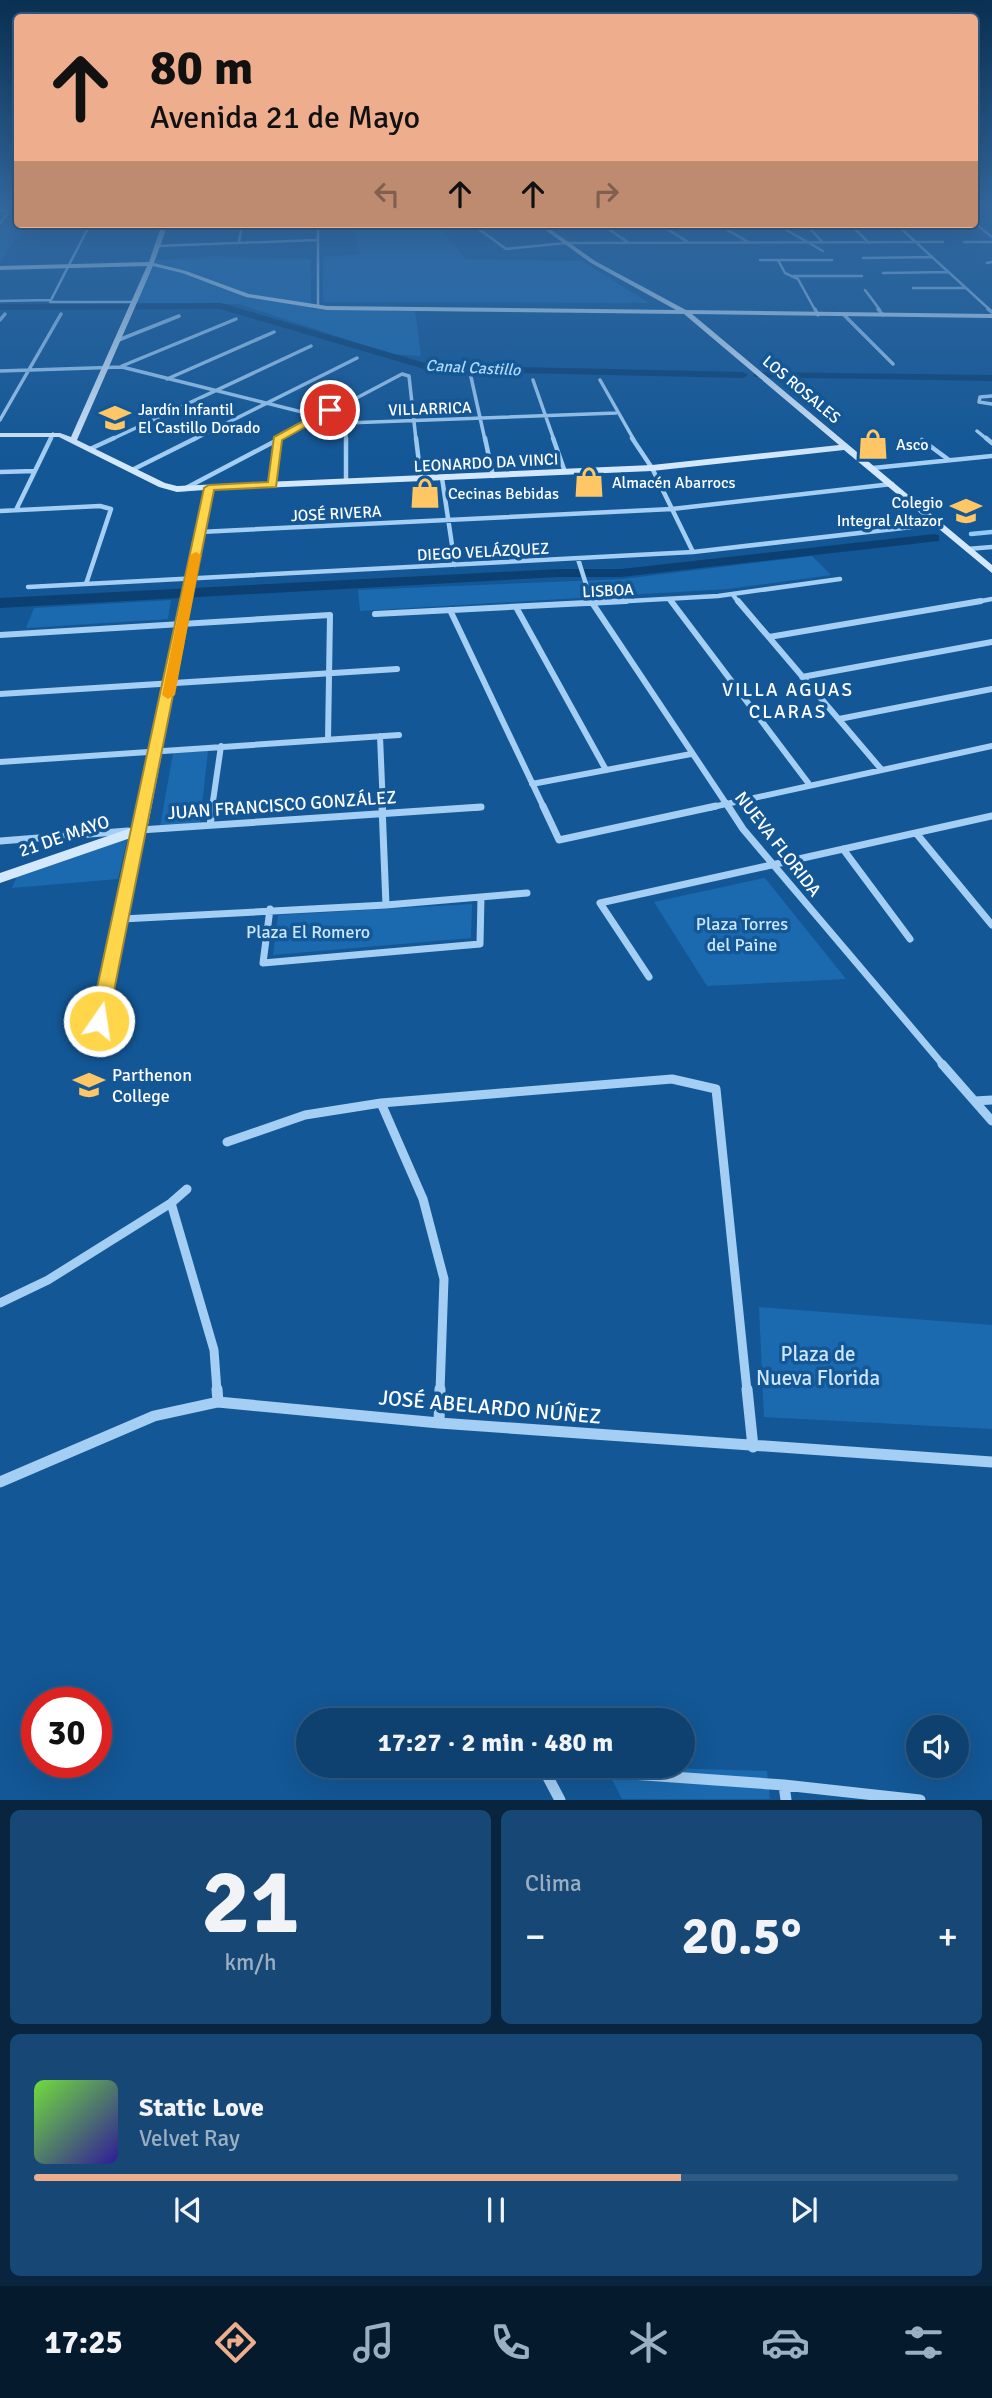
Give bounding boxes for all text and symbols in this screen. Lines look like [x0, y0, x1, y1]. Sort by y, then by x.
text: 80 m [150, 38, 253, 98]
icon: ahead [35, 42, 126, 133]
text: Avenida 21 de Mayo [150, 98, 420, 137]
icon: left [368, 175, 406, 213]
icon: ahead [441, 175, 479, 213]
icon: ahead [514, 175, 552, 213]
icon: right [587, 175, 625, 213]
street label: LOS ROSALES [758, 351, 844, 428]
water label: Canal Castillo [425, 356, 521, 381]
pin [300, 380, 360, 440]
icon: arrive [311, 391, 349, 429]
street label: VILLARRICA [388, 398, 472, 420]
place label: Jardín Infantil El Castillo Dorado [138, 400, 260, 438]
school or university icon: Jardín Infantil El Castillo Dorado [98, 401, 132, 435]
shop icon: Asco [856, 427, 890, 461]
place label: Asco [896, 435, 929, 455]
street label: LEONARDO DA VINCI [413, 449, 559, 477]
shop icon: Almacén Abarrocs [572, 465, 606, 499]
place label: Almacén Abarrocs [612, 473, 736, 493]
shop icon: Cecinas Bebidas [408, 476, 442, 510]
place label: Cecinas Bebidas [448, 484, 559, 504]
place label: Colegio Integral Altazor [837, 493, 943, 531]
school or university icon: Colegio Integral Altazor [949, 494, 983, 528]
street label: JOSÉ RIVERA [290, 502, 382, 526]
street label: DIEGO VELÁZQUEZ [416, 539, 550, 565]
street label: LISBOA [582, 580, 634, 602]
district label: VILLA AGUAS CLARAS [722, 678, 854, 724]
street label: JUAN FRANCISCO GONZÁLEZ [167, 786, 397, 824]
street label: NUEVA FLORIDA [730, 787, 826, 901]
street label: 21 DE MAYO [16, 810, 112, 862]
park label: Plaza Torres del Paine [696, 913, 788, 956]
park label: Plaza El Romero [246, 921, 370, 943]
position arrow [62, 984, 136, 1058]
place label: Parthenon College [112, 1064, 192, 1107]
school or university icon: Parthenon College [72, 1068, 106, 1102]
park label: Plaza de Nueva Florida [756, 1341, 880, 1391]
street label: JOSÉ ABELARDO NÚÑEZ [378, 1384, 602, 1430]
speed limit sign: 30 [21, 1687, 112, 1778]
map controls [906, 1715, 969, 1778]
button: sound [906, 1715, 969, 1778]
text: 17:27 · 2 min · 480 m [378, 1727, 613, 1759]
text: 21 [201, 1846, 300, 1959]
text: Clima [525, 1869, 582, 1898]
text: 20.5° [682, 1904, 801, 1968]
text: − [525, 1913, 546, 1960]
text: + [937, 1913, 958, 1960]
text: km/h [224, 1948, 277, 1977]
text: Static Love [139, 2092, 264, 2124]
text: Velvet Ray [139, 2124, 240, 2153]
icon: previous [169, 2191, 207, 2229]
icon: pause [477, 2191, 515, 2229]
icon: next [785, 2191, 823, 2229]
icon: directions [211, 2318, 260, 2367]
icon: music [349, 2318, 398, 2367]
icon: phone [486, 2318, 535, 2367]
icon: climate [624, 2318, 673, 2367]
icon: car [761, 2318, 810, 2367]
icon: filters [899, 2318, 948, 2367]
text: 17:25 [44, 2323, 123, 2362]

